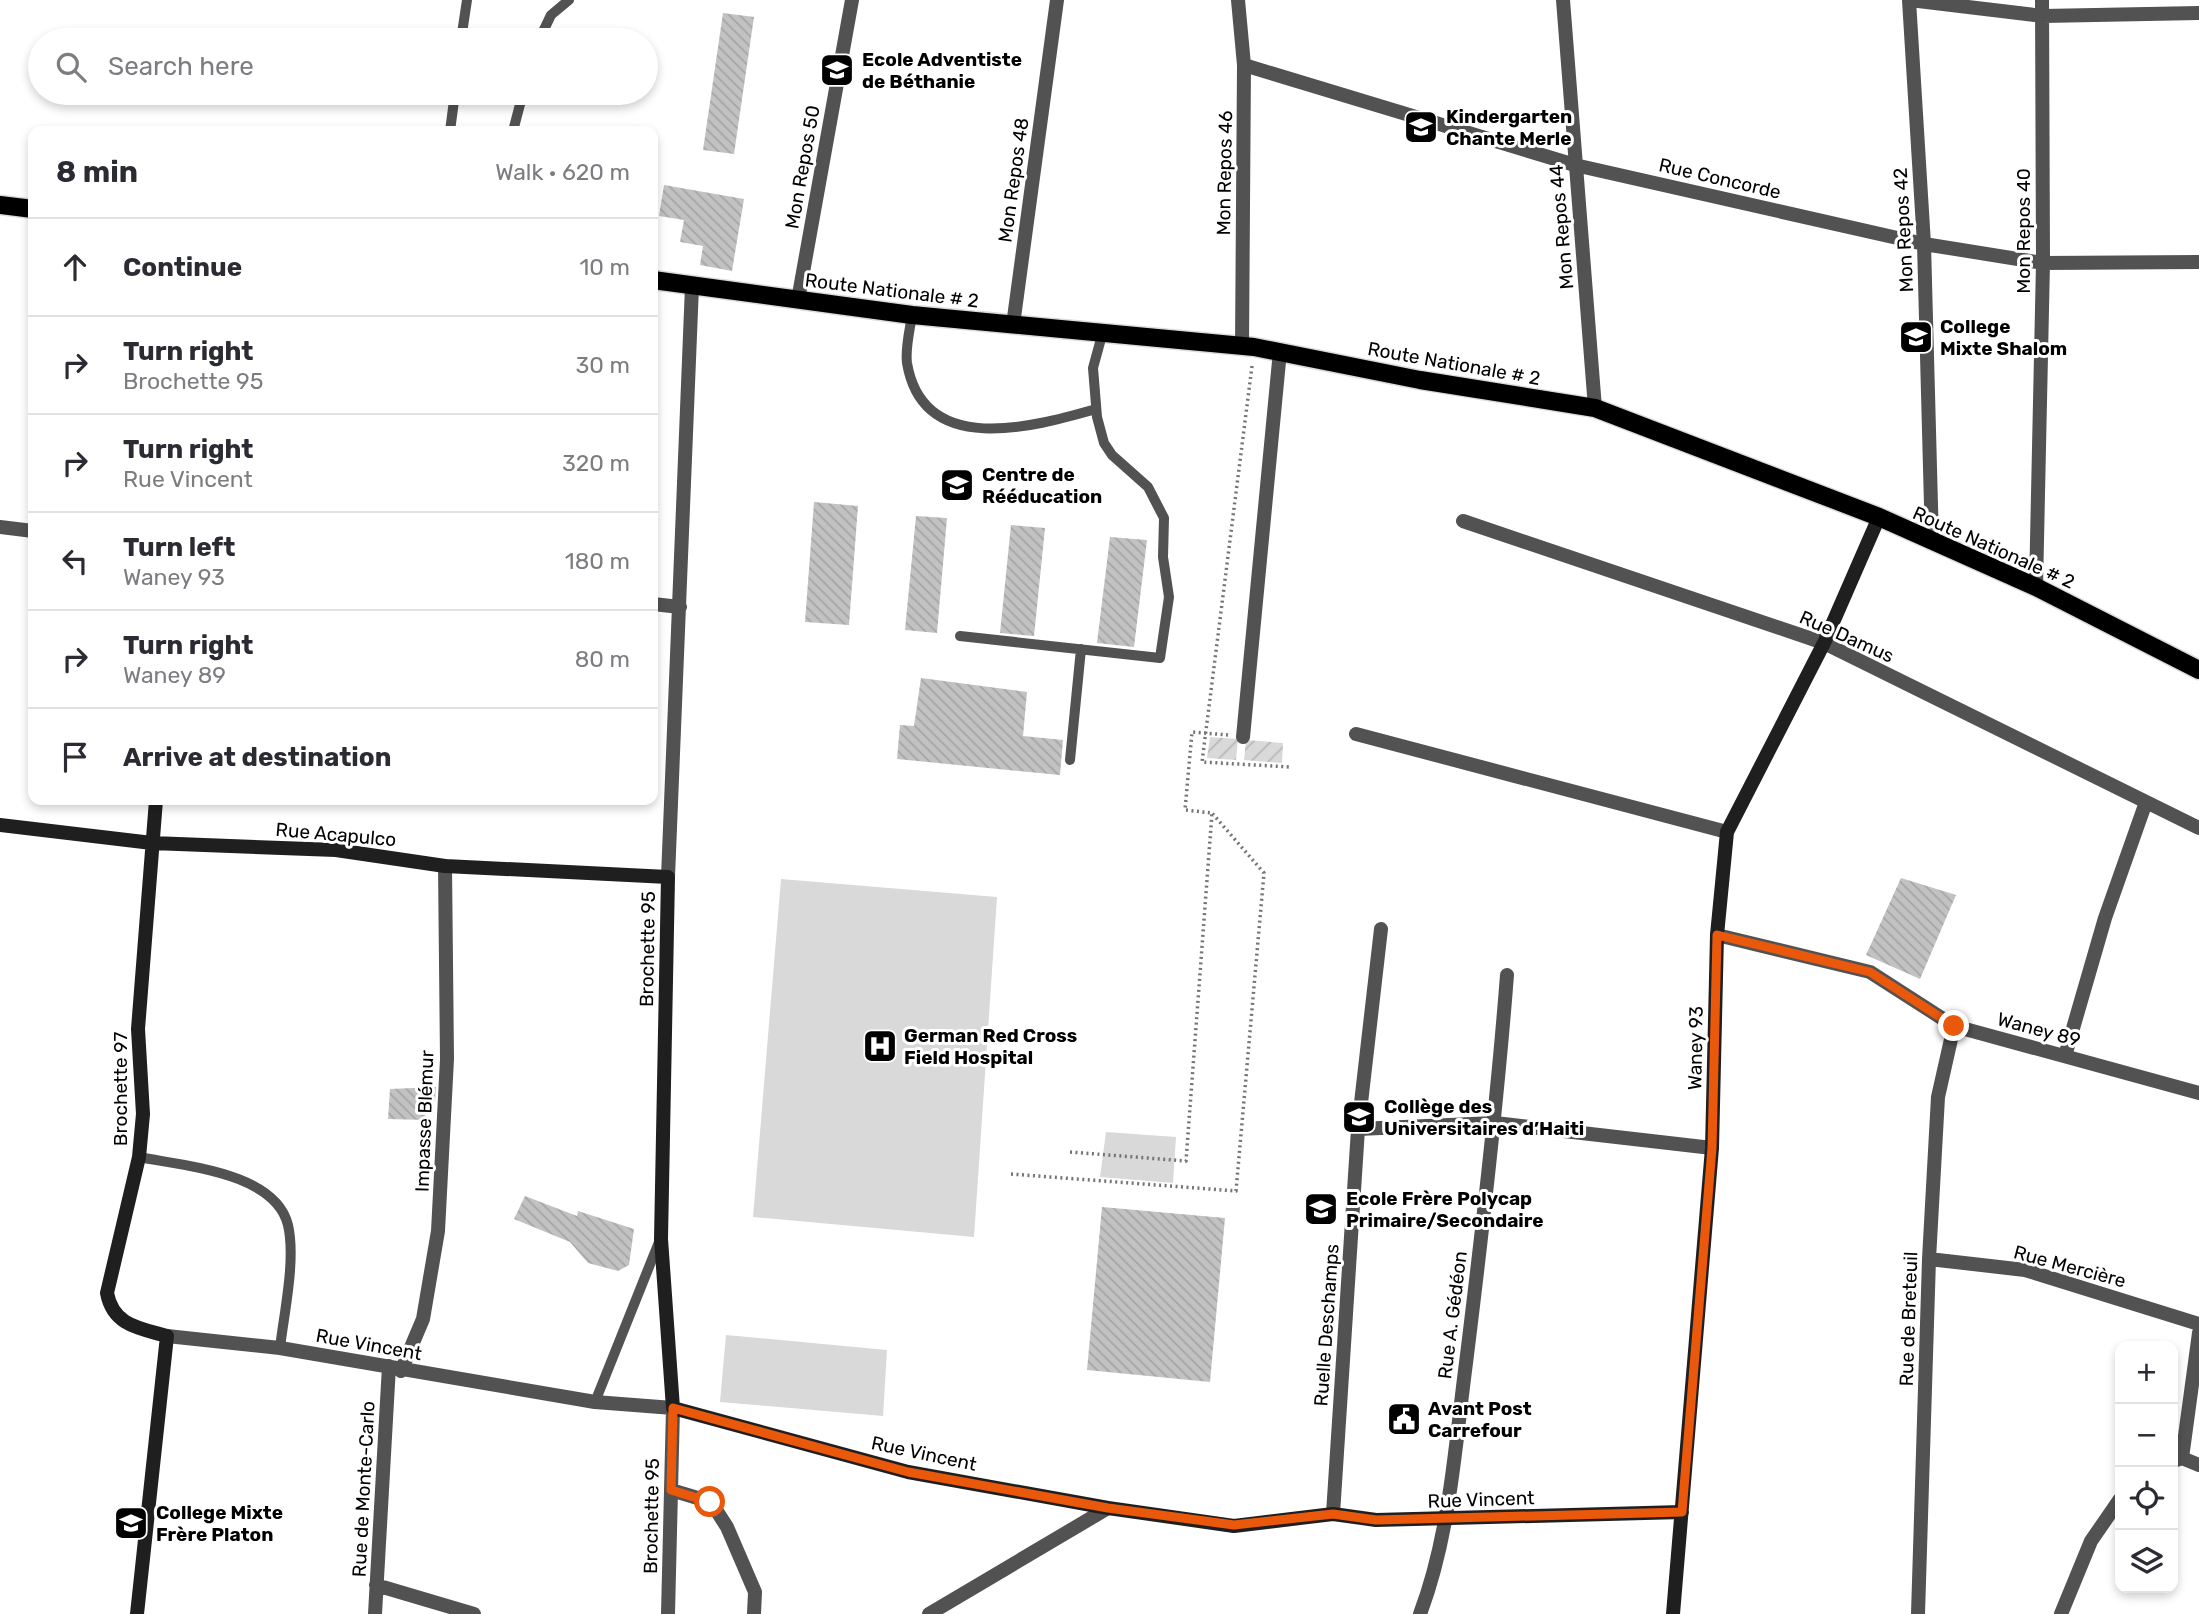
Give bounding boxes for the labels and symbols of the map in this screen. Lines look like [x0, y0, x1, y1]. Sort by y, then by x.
place label: Ecole Adventiste de Béthanie [862, 48, 1022, 93]
school or university icon: Ecole Adventiste de Béthanie [818, 51, 856, 89]
street label: Mon Repos 50 [780, 104, 825, 231]
place label: Kindergarten Chante Merle [1446, 105, 1572, 150]
school or university icon: Kindergarten Chante Merle [1402, 108, 1440, 146]
street label: Mon Repos 46 [1212, 110, 1237, 236]
street label: Mon Repos 48 [993, 116, 1034, 244]
street label: Rue Concorde [1657, 153, 1783, 204]
street label: Mon Repos 44 [1545, 163, 1578, 290]
street label: Mon Repos 42 [1889, 167, 1918, 293]
street label: Mon Repos 40 [2012, 168, 2035, 294]
street label: Route Nationale # 2 [804, 268, 980, 313]
place label: College Mixte Shalom [1940, 315, 2067, 360]
school or university icon: College Mixte Shalom [1897, 318, 1935, 356]
street label: Route Nationale # 2 [1366, 337, 1542, 390]
place label: Centre de Rééducation [982, 463, 1102, 508]
school or university icon: Centre de Rééducation [938, 466, 976, 504]
street label: Route Nationale # 2 [1909, 501, 2078, 594]
street label: Rue Damus [1796, 605, 1898, 667]
street label: Rue Acapulco [275, 818, 397, 851]
street label: Brochette 95 [635, 891, 660, 1007]
street label: Waney 93 [1683, 1006, 1708, 1090]
street label: Waney 89 [1995, 1007, 2083, 1052]
route end [1938, 1010, 1969, 1041]
place label: German Red Cross Field Hospital [904, 1024, 1077, 1069]
hospital icon: German Red Cross Field Hospital [861, 1027, 899, 1065]
street label: Brochette 97 [109, 1032, 132, 1146]
street label: Impasse Blémur [411, 1049, 438, 1192]
place label: Collège des Universitaires d’Haiti [1384, 1095, 1584, 1140]
school or university icon: Collège des Universitaires d’Haiti [1340, 1098, 1378, 1136]
place label: Ecole Frère Polycap Primaire/Secondaire [1346, 1187, 1544, 1232]
school or university icon: Ecole Frère Polycap Primaire/Secondaire [1302, 1190, 1340, 1228]
street label: Rue Mercière [2011, 1240, 2129, 1293]
street label: Ruelle Deschamps [1309, 1243, 1344, 1407]
street label: Rue A. Gédéon [1433, 1250, 1472, 1380]
street label: Rue de Breteuil [1895, 1251, 1922, 1387]
street label: Rue Vincent [314, 1324, 424, 1365]
place label: Avant Post Carrefour [1428, 1397, 1532, 1442]
street label: Rue de Monte-Carlo [347, 1400, 380, 1578]
public building icon: Avant Post Carrefour [1385, 1400, 1423, 1438]
street label: Rue Vincent [869, 1431, 979, 1476]
street label: Brochette 95 [639, 1458, 664, 1574]
route start [694, 1486, 725, 1517]
street label: Rue Vincent [1427, 1486, 1536, 1513]
place label: College Mixte Frère Platon [156, 1501, 283, 1546]
school or university icon: College Mixte Frère Platon [112, 1504, 150, 1542]

